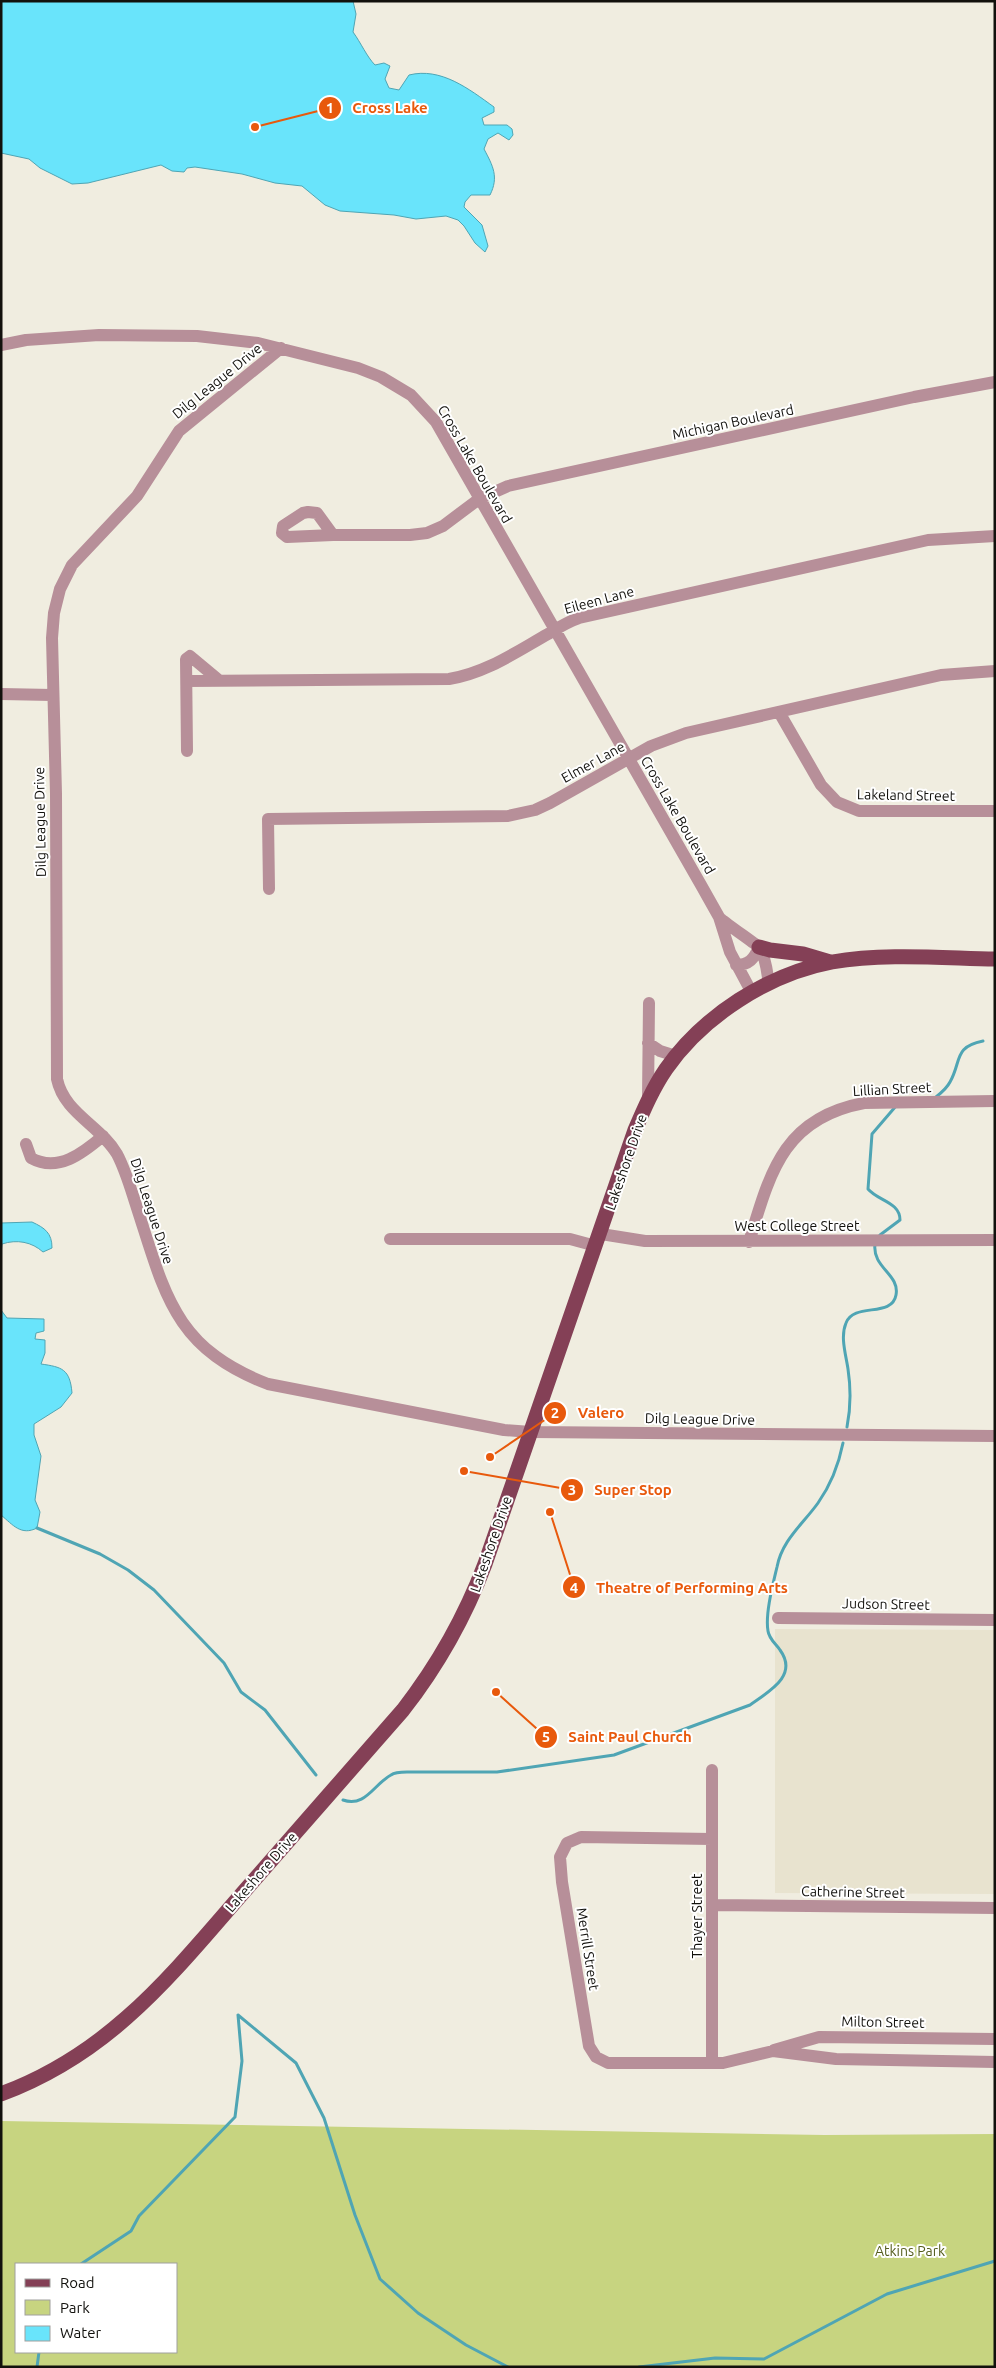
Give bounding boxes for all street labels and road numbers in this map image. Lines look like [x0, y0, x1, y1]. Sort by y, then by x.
street label: Dilg League Drive [169, 340, 265, 422]
street label: Michigan Boulevard [671, 401, 795, 443]
street label: Cross Lake Boulevard [435, 402, 515, 526]
street label: Eileen Lane [562, 583, 636, 617]
street label: Elmer Lane [559, 738, 627, 786]
street label: Cross Lake Boulevard [638, 753, 718, 877]
street label: Dilg League Drive [31, 767, 49, 877]
street label: Lakeland Street [857, 786, 956, 804]
street label: Lillian Street [852, 1079, 932, 1099]
street label: Lakeshore Drive [602, 1112, 650, 1212]
street label: Dilg League Drive [127, 1156, 177, 1266]
street label: West College Street [734, 1218, 860, 1234]
street label: Dilg League Drive [645, 1410, 755, 1428]
street label: Lakeshore Drive [467, 1494, 515, 1594]
street label: Judson Street [842, 1595, 930, 1613]
street label: Lakeshore Drive [222, 1829, 300, 1915]
street label: Thayer Street [689, 1873, 705, 1959]
street label: Catherine Street [801, 1883, 905, 1901]
street label: Merrill Street [574, 1906, 603, 1992]
street label: Milton Street [841, 2013, 925, 2031]

